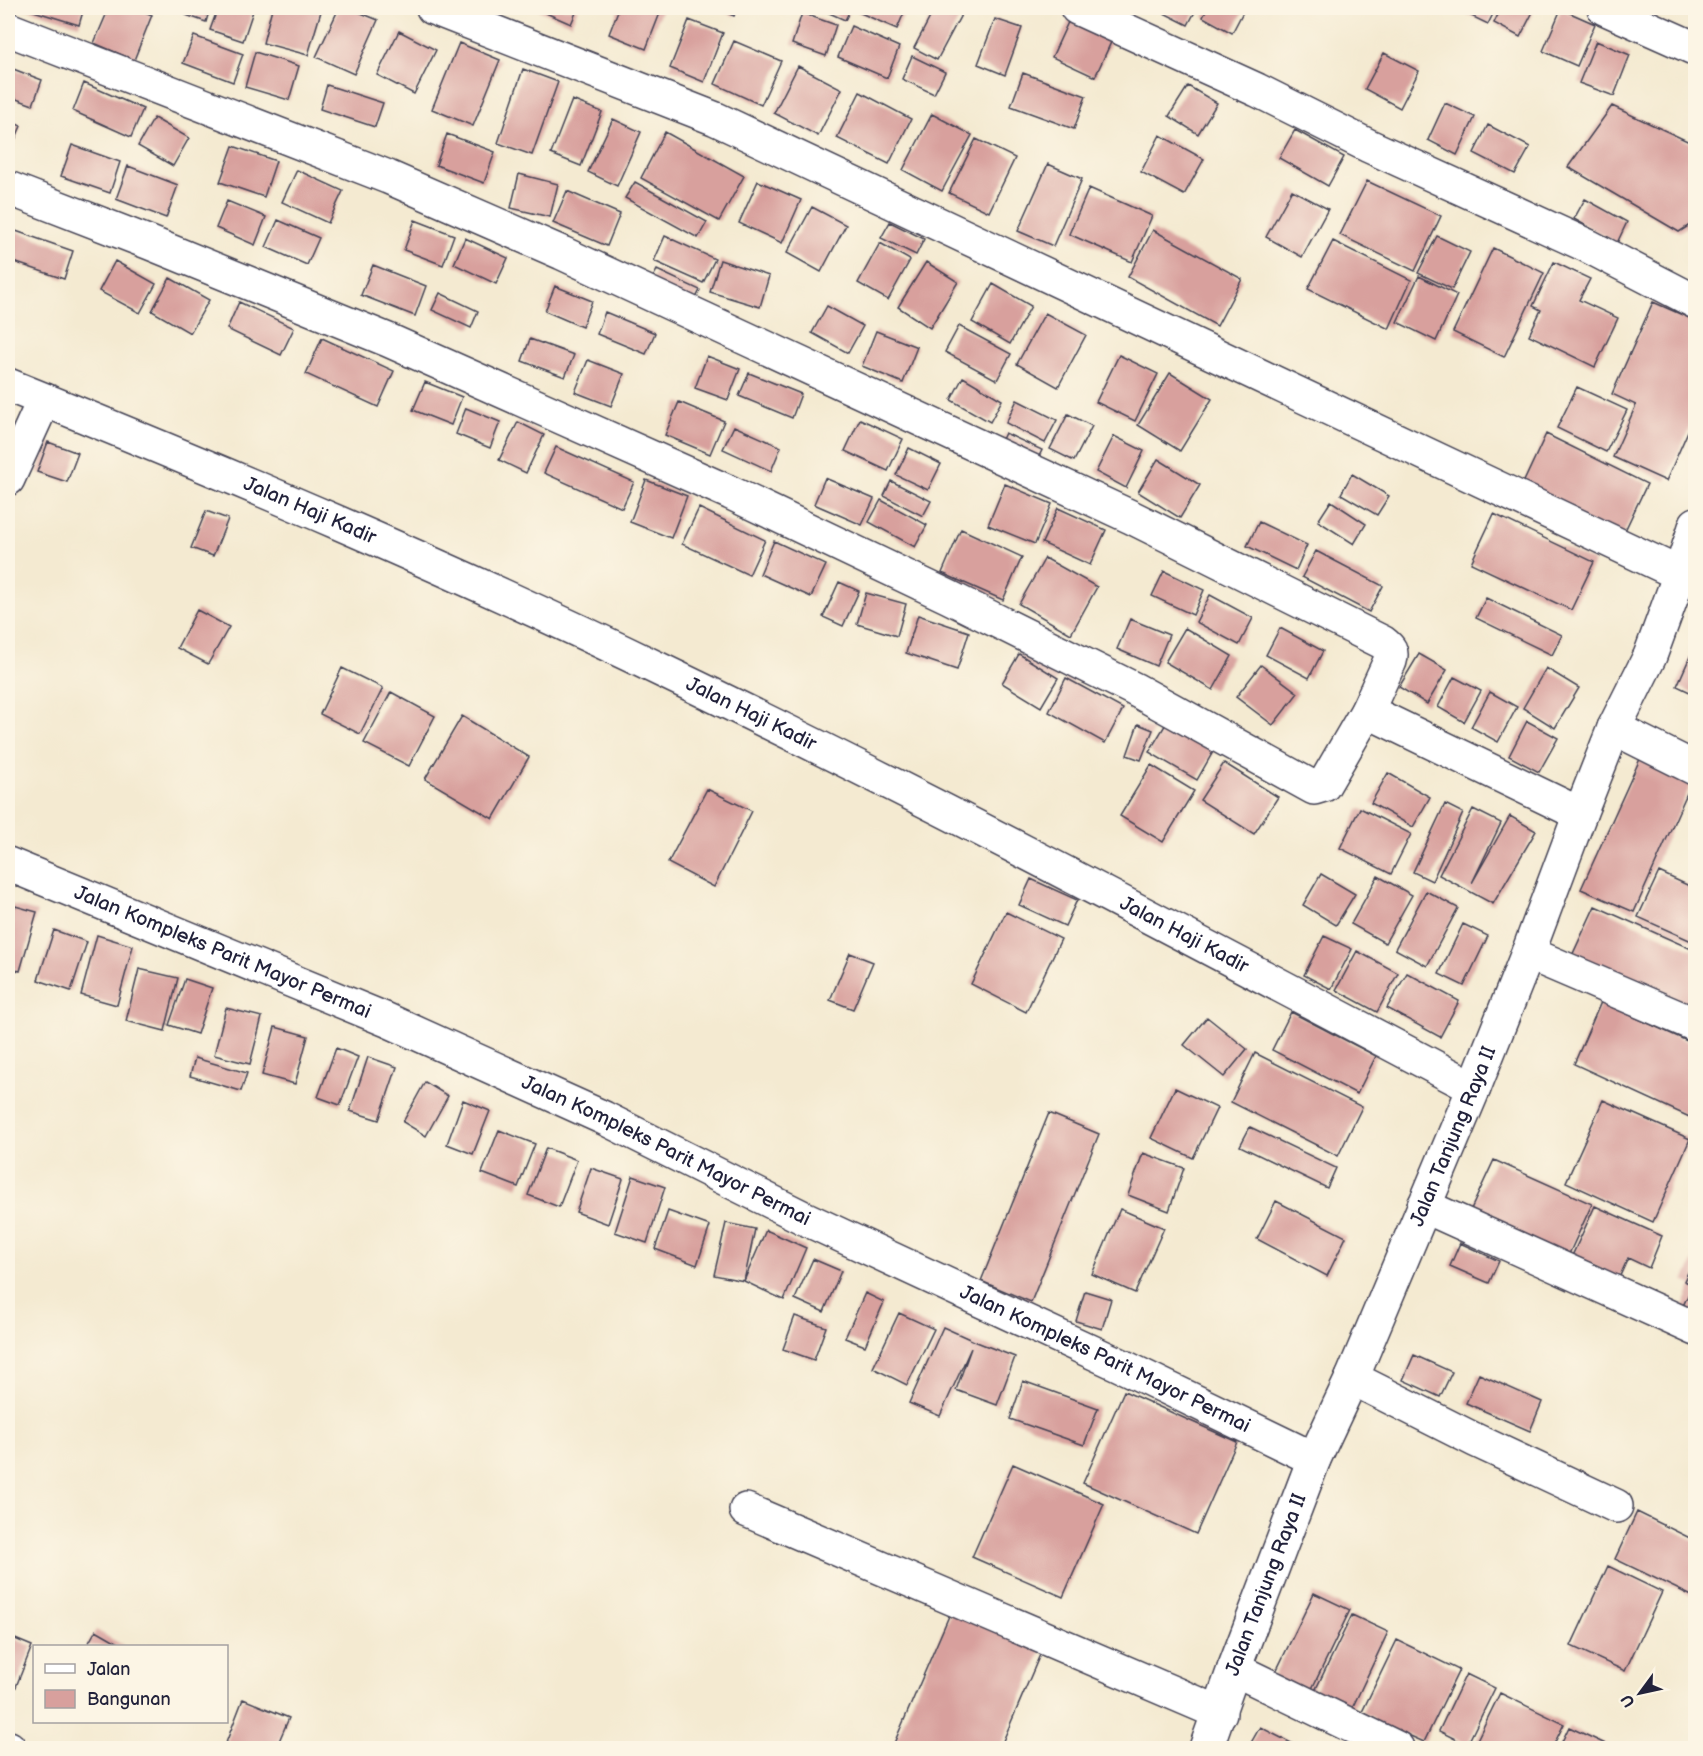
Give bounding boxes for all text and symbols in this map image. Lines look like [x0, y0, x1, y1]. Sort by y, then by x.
street label: Jalan Haji Kadir [240, 472, 381, 550]
street label: Jalan Haji Kadir [682, 672, 821, 756]
street label: Jalan Kompleks Parit Mayor Permai [71, 881, 374, 1024]
street label: Jalan Haji Kadir [1116, 891, 1253, 979]
street label: Jalan Tanjung Raya II [1405, 1043, 1501, 1230]
street label: Jalan Kompleks Parit Mayor Permai [518, 1070, 814, 1231]
street label: Jalan Kompleks Parit Mayor Permai [956, 1280, 1254, 1438]
street label: Jalan Tanjung Raya II [1221, 1490, 1312, 1679]
legend [33, 1645, 228, 1723]
text: Jalan [87, 1659, 130, 1680]
north arrow [1610, 1663, 1670, 1723]
text: Bangunan [87, 1689, 171, 1710]
text: U [1618, 1690, 1640, 1710]

